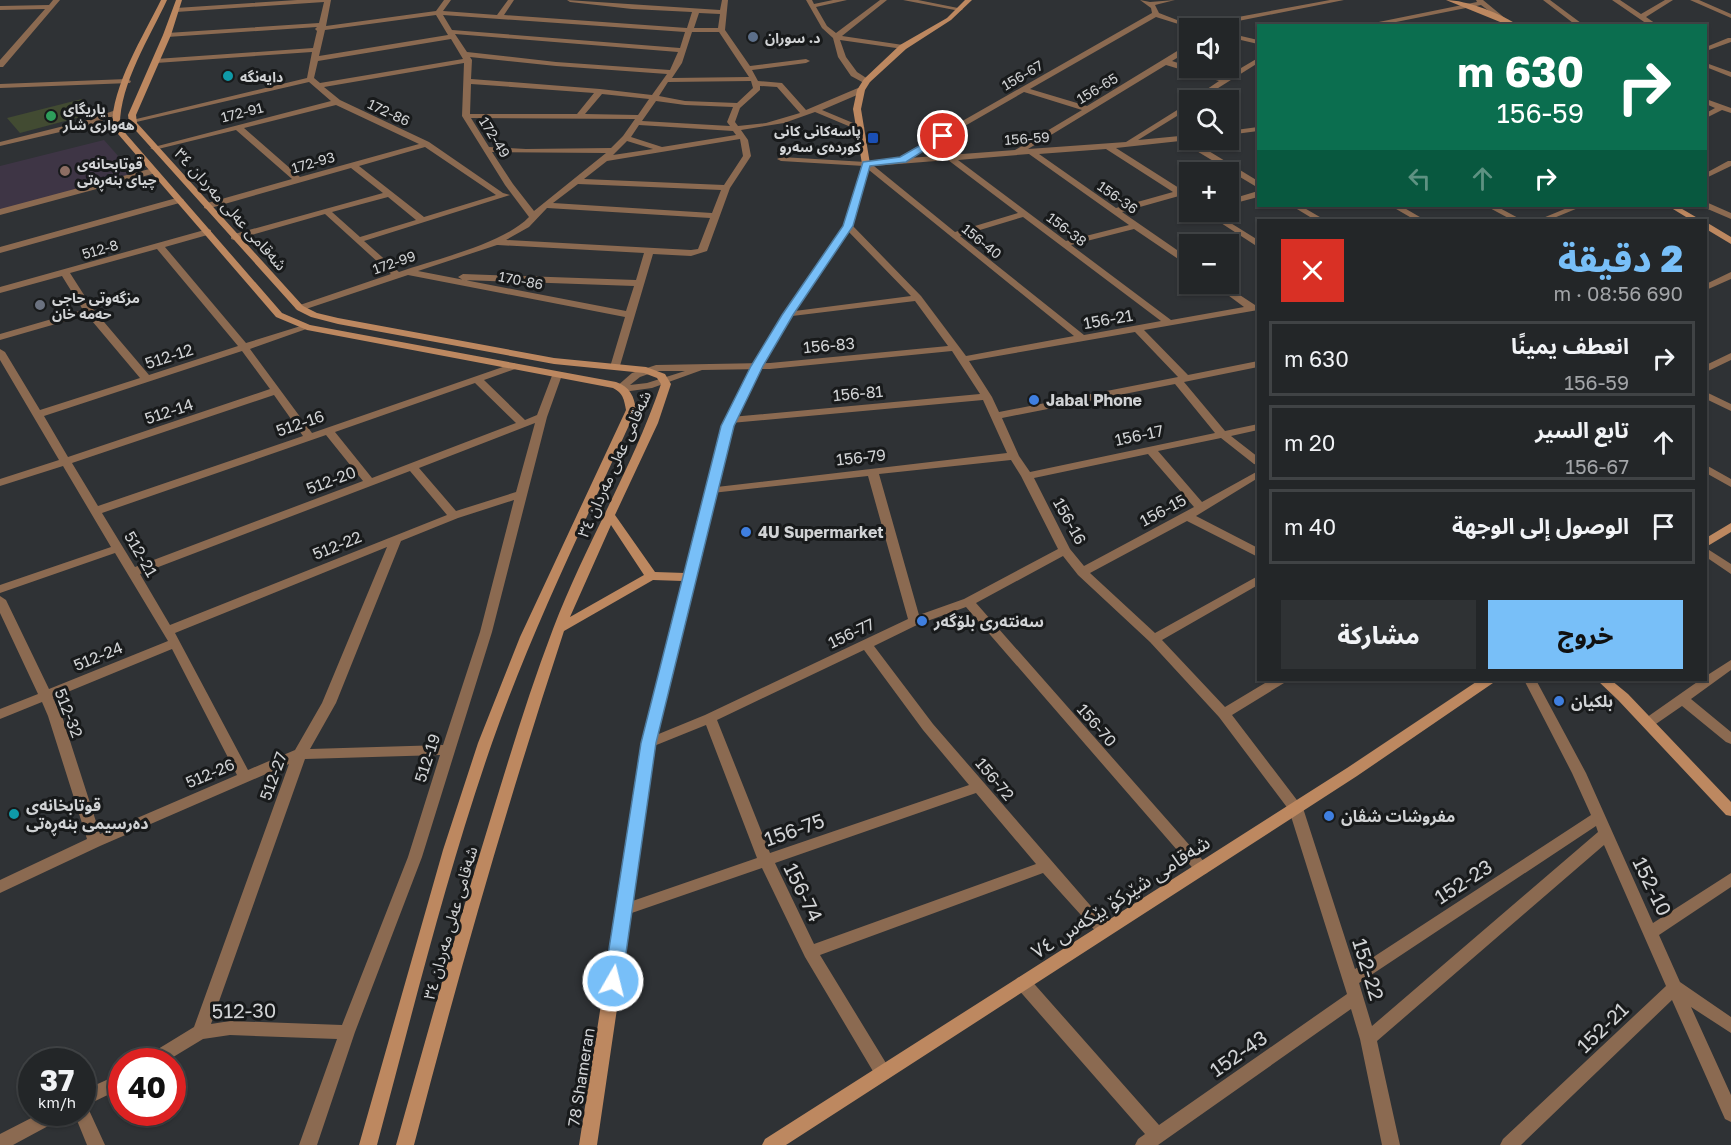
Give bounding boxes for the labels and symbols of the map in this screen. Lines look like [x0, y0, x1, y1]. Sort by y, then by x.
place label: د. سوران [765, 29, 820, 47]
marker: د. سوران [746, 30, 760, 44]
street label: 156-67 [998, 56, 1046, 94]
place label: دایەنگە [240, 68, 283, 85]
marker: دایەنگە [221, 69, 235, 83]
street label: 156-65 [1073, 69, 1121, 107]
street label: 172-86 [365, 95, 413, 129]
street label: 172-91 [219, 99, 265, 125]
place label: یاریگای هەواری شار [62, 100, 135, 134]
marker: یاریگای هەواری شار [44, 109, 58, 123]
pin [917, 110, 968, 161]
street label: 172-49 [476, 114, 514, 160]
place label: پاسەکانی کانی کوردەی سەرو [774, 122, 862, 156]
street label: 156-59 [1004, 128, 1050, 148]
marker: پاسەکانی کانی کوردەی سەرو [866, 131, 880, 145]
street label: شەقامی عەلی مەردان ٣٤ [171, 143, 291, 275]
street label: 172-93 [289, 148, 337, 176]
place label: قوتابحانەی چیای بنەڕەتی [77, 155, 157, 191]
marker: قوتابحانەی چیای بنەڕەتی [58, 164, 72, 178]
street label: 156-36 [1095, 177, 1141, 217]
street label: 156-38 [1044, 209, 1090, 249]
street label: 156-40 [959, 220, 1005, 262]
street label: 512-8 [80, 236, 120, 262]
street label: 172-99 [370, 247, 418, 277]
street label: 170-86 [497, 267, 545, 293]
place label: مزگەوتی حاجی حەمە خان [52, 289, 140, 322]
marker: مزگەوتی حاجی حەمە خان [33, 298, 47, 312]
street label: 156-21 [1082, 305, 1135, 333]
street label: 156-83 [802, 333, 856, 357]
street label: 512-12 [142, 339, 196, 373]
street label: 156-81 [832, 381, 884, 405]
street label: شەقامی عەلی مەردان ٣٤ [573, 388, 655, 540]
place label: Jabal Phone [1046, 390, 1142, 410]
marker: Jabal Phone [1027, 393, 1041, 407]
street label: 512-14 [142, 394, 196, 428]
street label: 512-16 [273, 405, 327, 441]
street label: 156-17 [1113, 420, 1165, 450]
street label: 156-79 [835, 444, 887, 470]
street label: 512-20 [303, 461, 359, 499]
street label: 156-15 [1136, 489, 1190, 531]
street label: 156-16 [1049, 494, 1091, 548]
place label: 4U Supermarket [758, 522, 884, 542]
marker: 4U Supermarket [739, 525, 753, 539]
street label: 512-22 [310, 526, 364, 564]
street label: 512-21 [120, 528, 162, 581]
place label: سەنتەری بلۆگەر [933, 611, 1044, 631]
street label: 156-77 [825, 614, 877, 652]
marker: سەنتەری بلۆگەر [915, 614, 929, 628]
street label: 512-24 [70, 637, 126, 675]
street label: 512-32 [51, 686, 87, 740]
place label: بلكيان [1571, 691, 1613, 711]
marker: بلكيان [1552, 694, 1566, 708]
street label: 156-70 [1073, 699, 1121, 751]
street label: 512-19 [410, 731, 444, 785]
street label: 512-27 [255, 749, 291, 803]
street label: 512-26 [182, 754, 238, 792]
street label: 156-72 [971, 754, 1019, 804]
place label: قوتابخانەی دەرسیمی بنەڕەتی [26, 795, 149, 837]
place label: مفروشات شڤان [1341, 806, 1455, 826]
marker: قوتابخانەی دەرسیمی بنەڕەتی [7, 807, 21, 821]
street label: 156-75 [761, 808, 827, 850]
marker: مفروشات شڤان [1322, 809, 1336, 823]
street label: شەقامی شێرکۆ بێکەس ٧٤ [1026, 829, 1214, 964]
street label: شەقامی عەلی مەردان ٣٤ [419, 844, 481, 1002]
street label: 152-10 [1628, 853, 1678, 919]
street label: 152-23 [1430, 854, 1496, 908]
street label: 156-74 [779, 859, 829, 925]
street label: 152-22 [1348, 935, 1390, 1003]
position arrow [581, 949, 645, 1013]
street label: 512-30 [211, 997, 277, 1023]
street label: 152-21 [1571, 997, 1633, 1057]
street label: 152-43 [1205, 1025, 1271, 1081]
street label: 78 Shameran [563, 1026, 599, 1128]
speed limit sign: 40 [108, 1048, 186, 1126]

